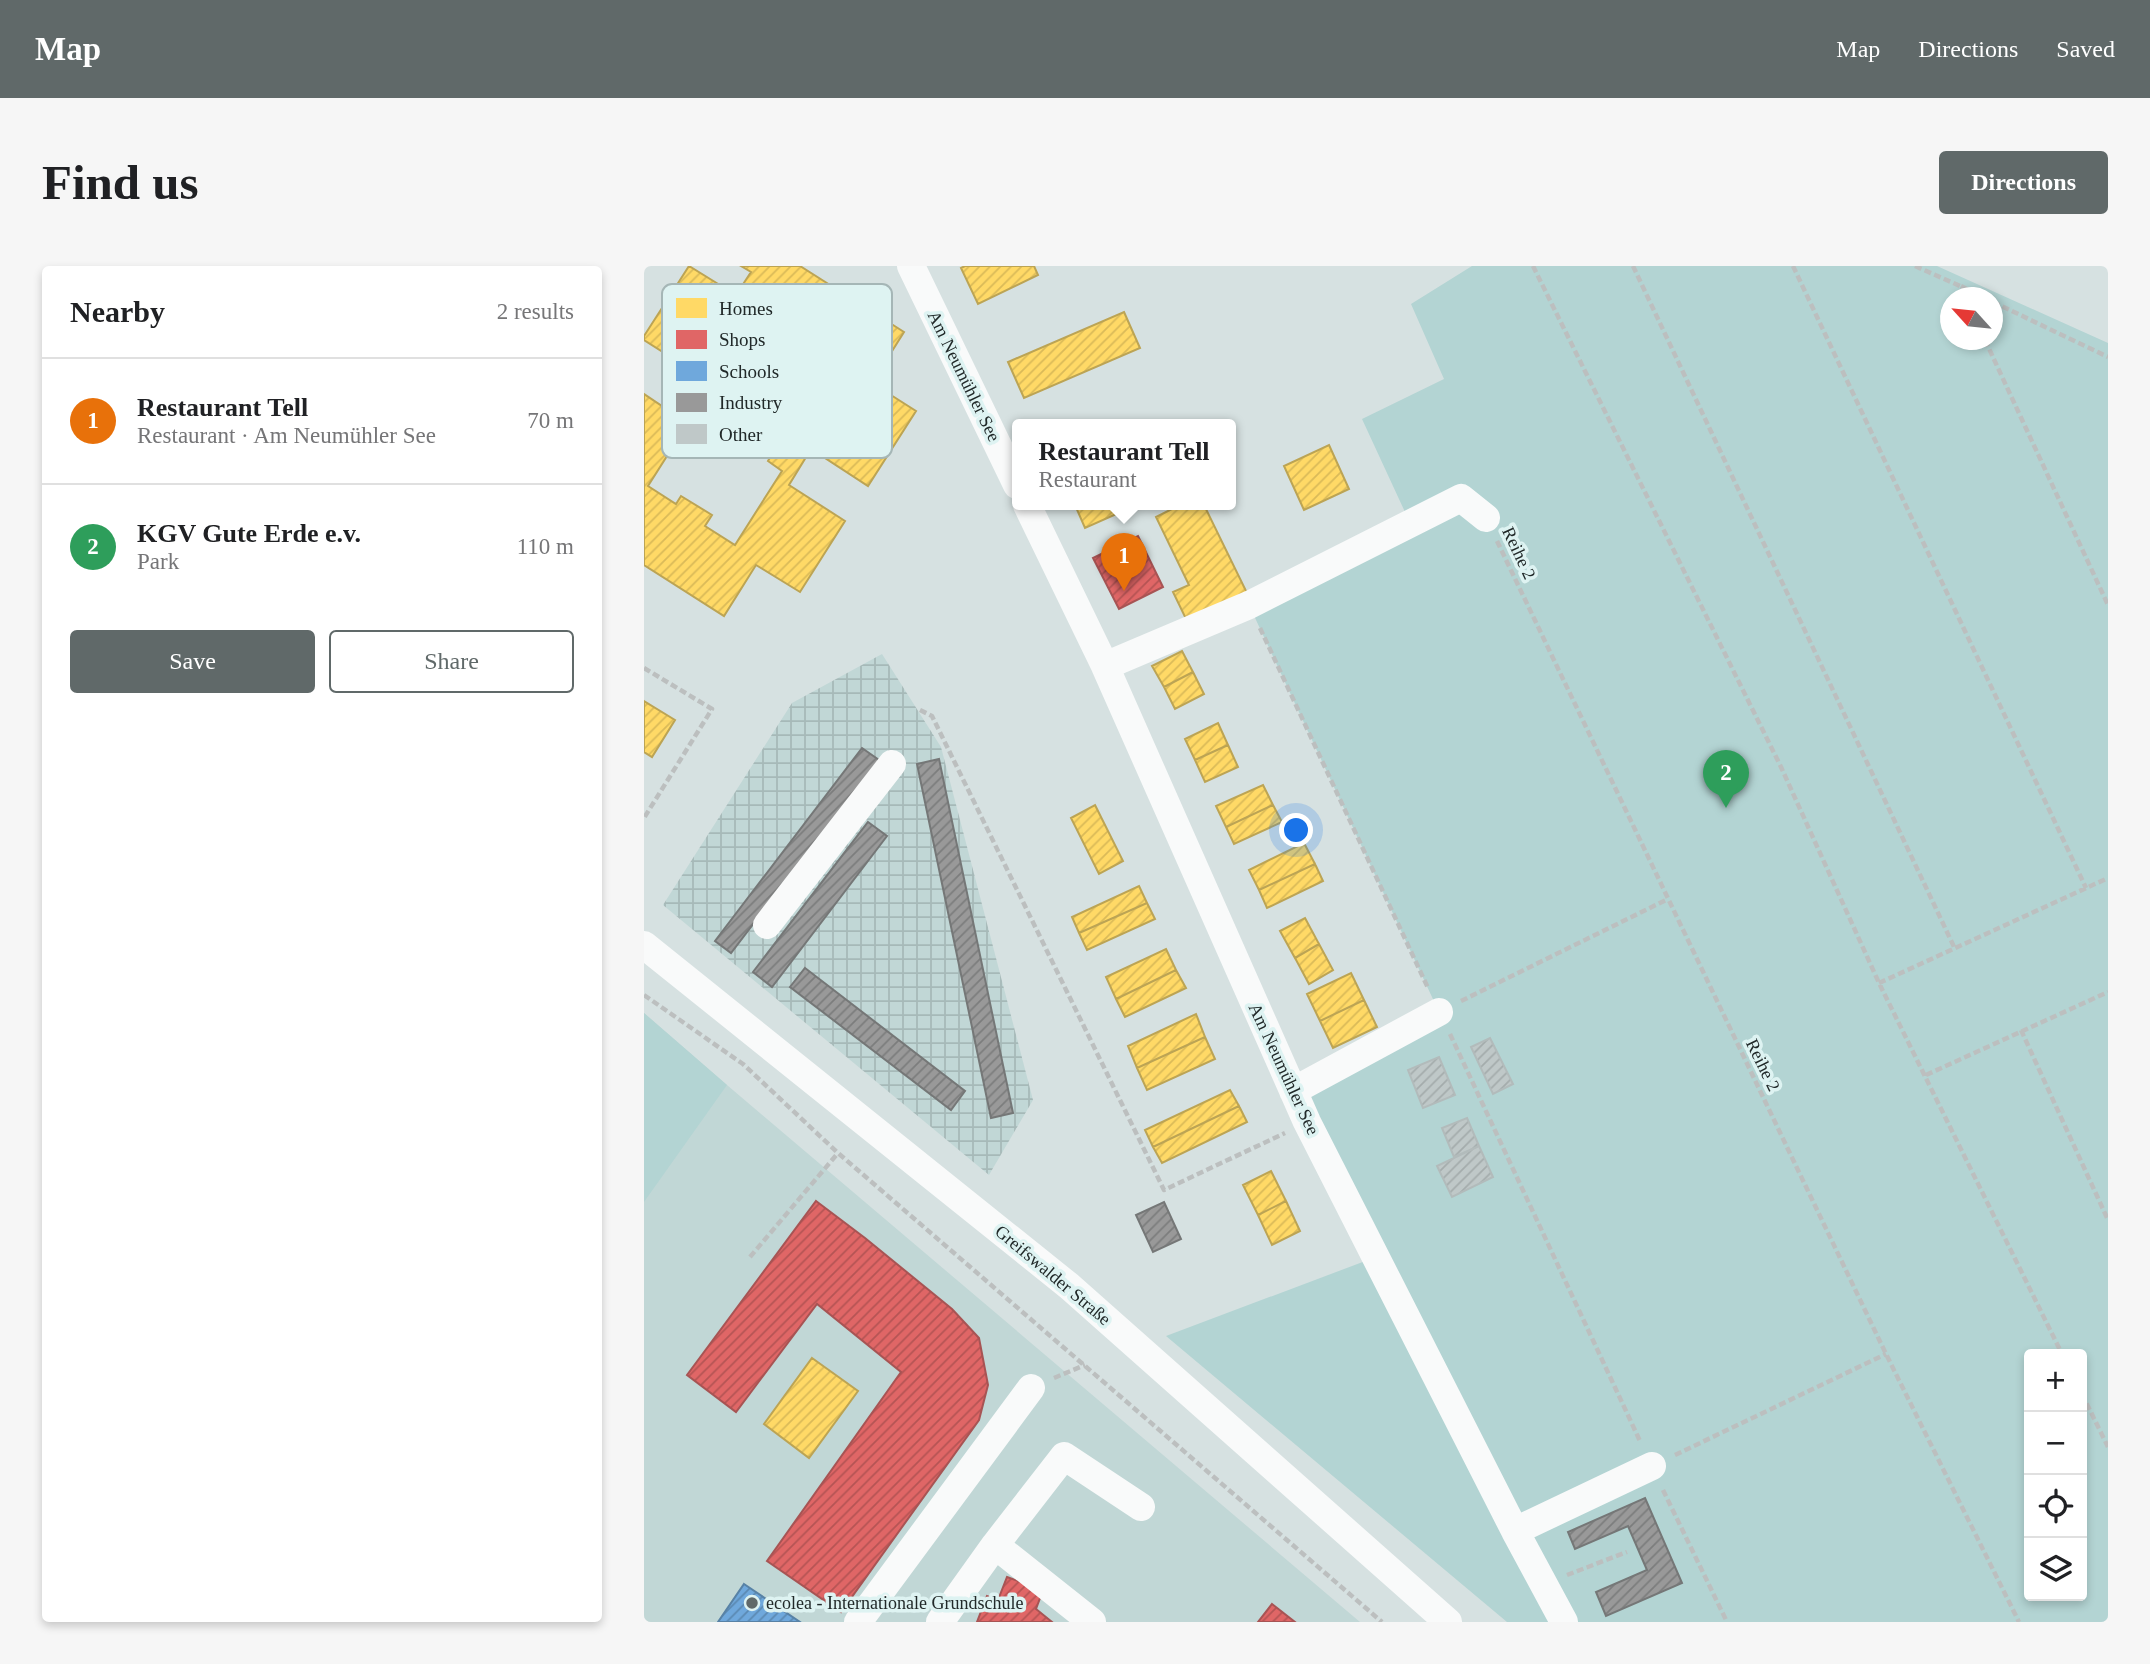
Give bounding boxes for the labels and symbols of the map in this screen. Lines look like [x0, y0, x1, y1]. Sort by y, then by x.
legend [662, 284, 892, 458]
north arrow [1940, 287, 2003, 350]
text: Homes [719, 298, 773, 319]
street label: Am Neumühler See [924, 307, 1004, 445]
text: Shops [719, 329, 765, 350]
text: Schools [719, 361, 779, 382]
text: Industry [719, 392, 783, 413]
text: Other [719, 424, 763, 445]
street label: Reihe 2 [1498, 524, 1540, 582]
pin: 1 [1101, 533, 1147, 591]
pin: 2 [1703, 750, 1749, 808]
your location [1279, 813, 1313, 847]
street label: Am Neumühler See [1245, 1000, 1323, 1138]
street label: Reihe 2 [1742, 1036, 1784, 1094]
street label: Greifswalder Straße [991, 1221, 1115, 1329]
place label: ecolea - Internationale Grundschule [766, 1593, 1023, 1613]
marker: ecolea - Internationale Grundschule [744, 1595, 760, 1611]

